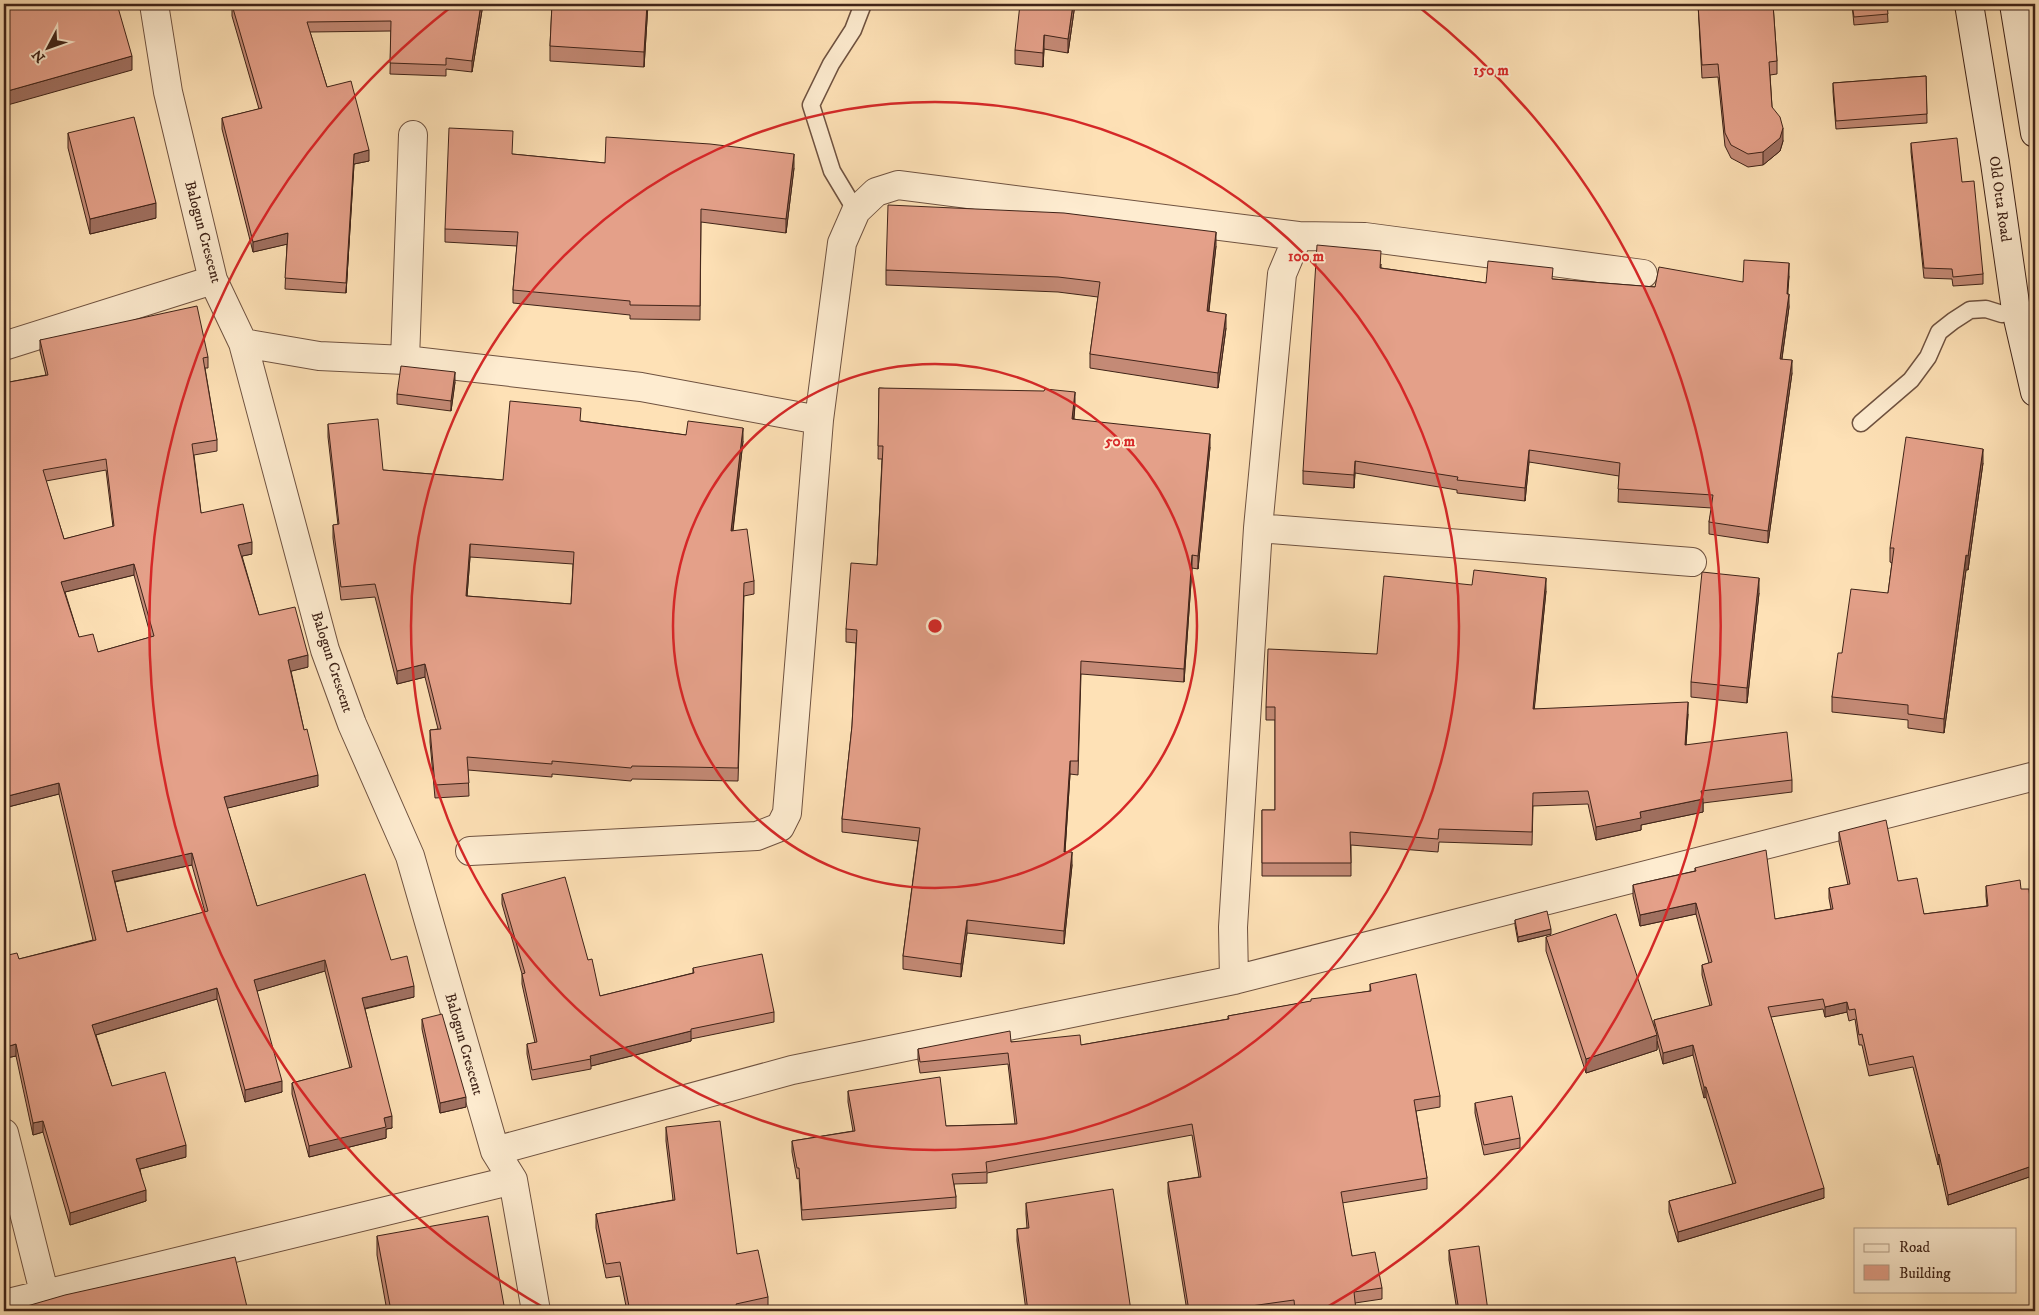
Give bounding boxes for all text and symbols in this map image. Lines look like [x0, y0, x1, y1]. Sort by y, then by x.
north arrow [22, 22, 72, 72]
text: N [28, 45, 50, 66]
text: 150 m [1473, 61, 1509, 80]
street label: Old Otta Road [1985, 155, 2016, 244]
street label: Balogun Crescent [180, 179, 226, 285]
text: 100 m [1288, 247, 1325, 266]
text: 50 m [1104, 432, 1136, 451]
street label: Balogun Crescent [307, 609, 357, 715]
centre of rings [926, 617, 944, 635]
street label: Balogun Crescent [440, 991, 488, 1097]
legend [1854, 1228, 2016, 1292]
text: Road [1899, 1238, 1931, 1257]
text: Building [1899, 1264, 1951, 1283]

